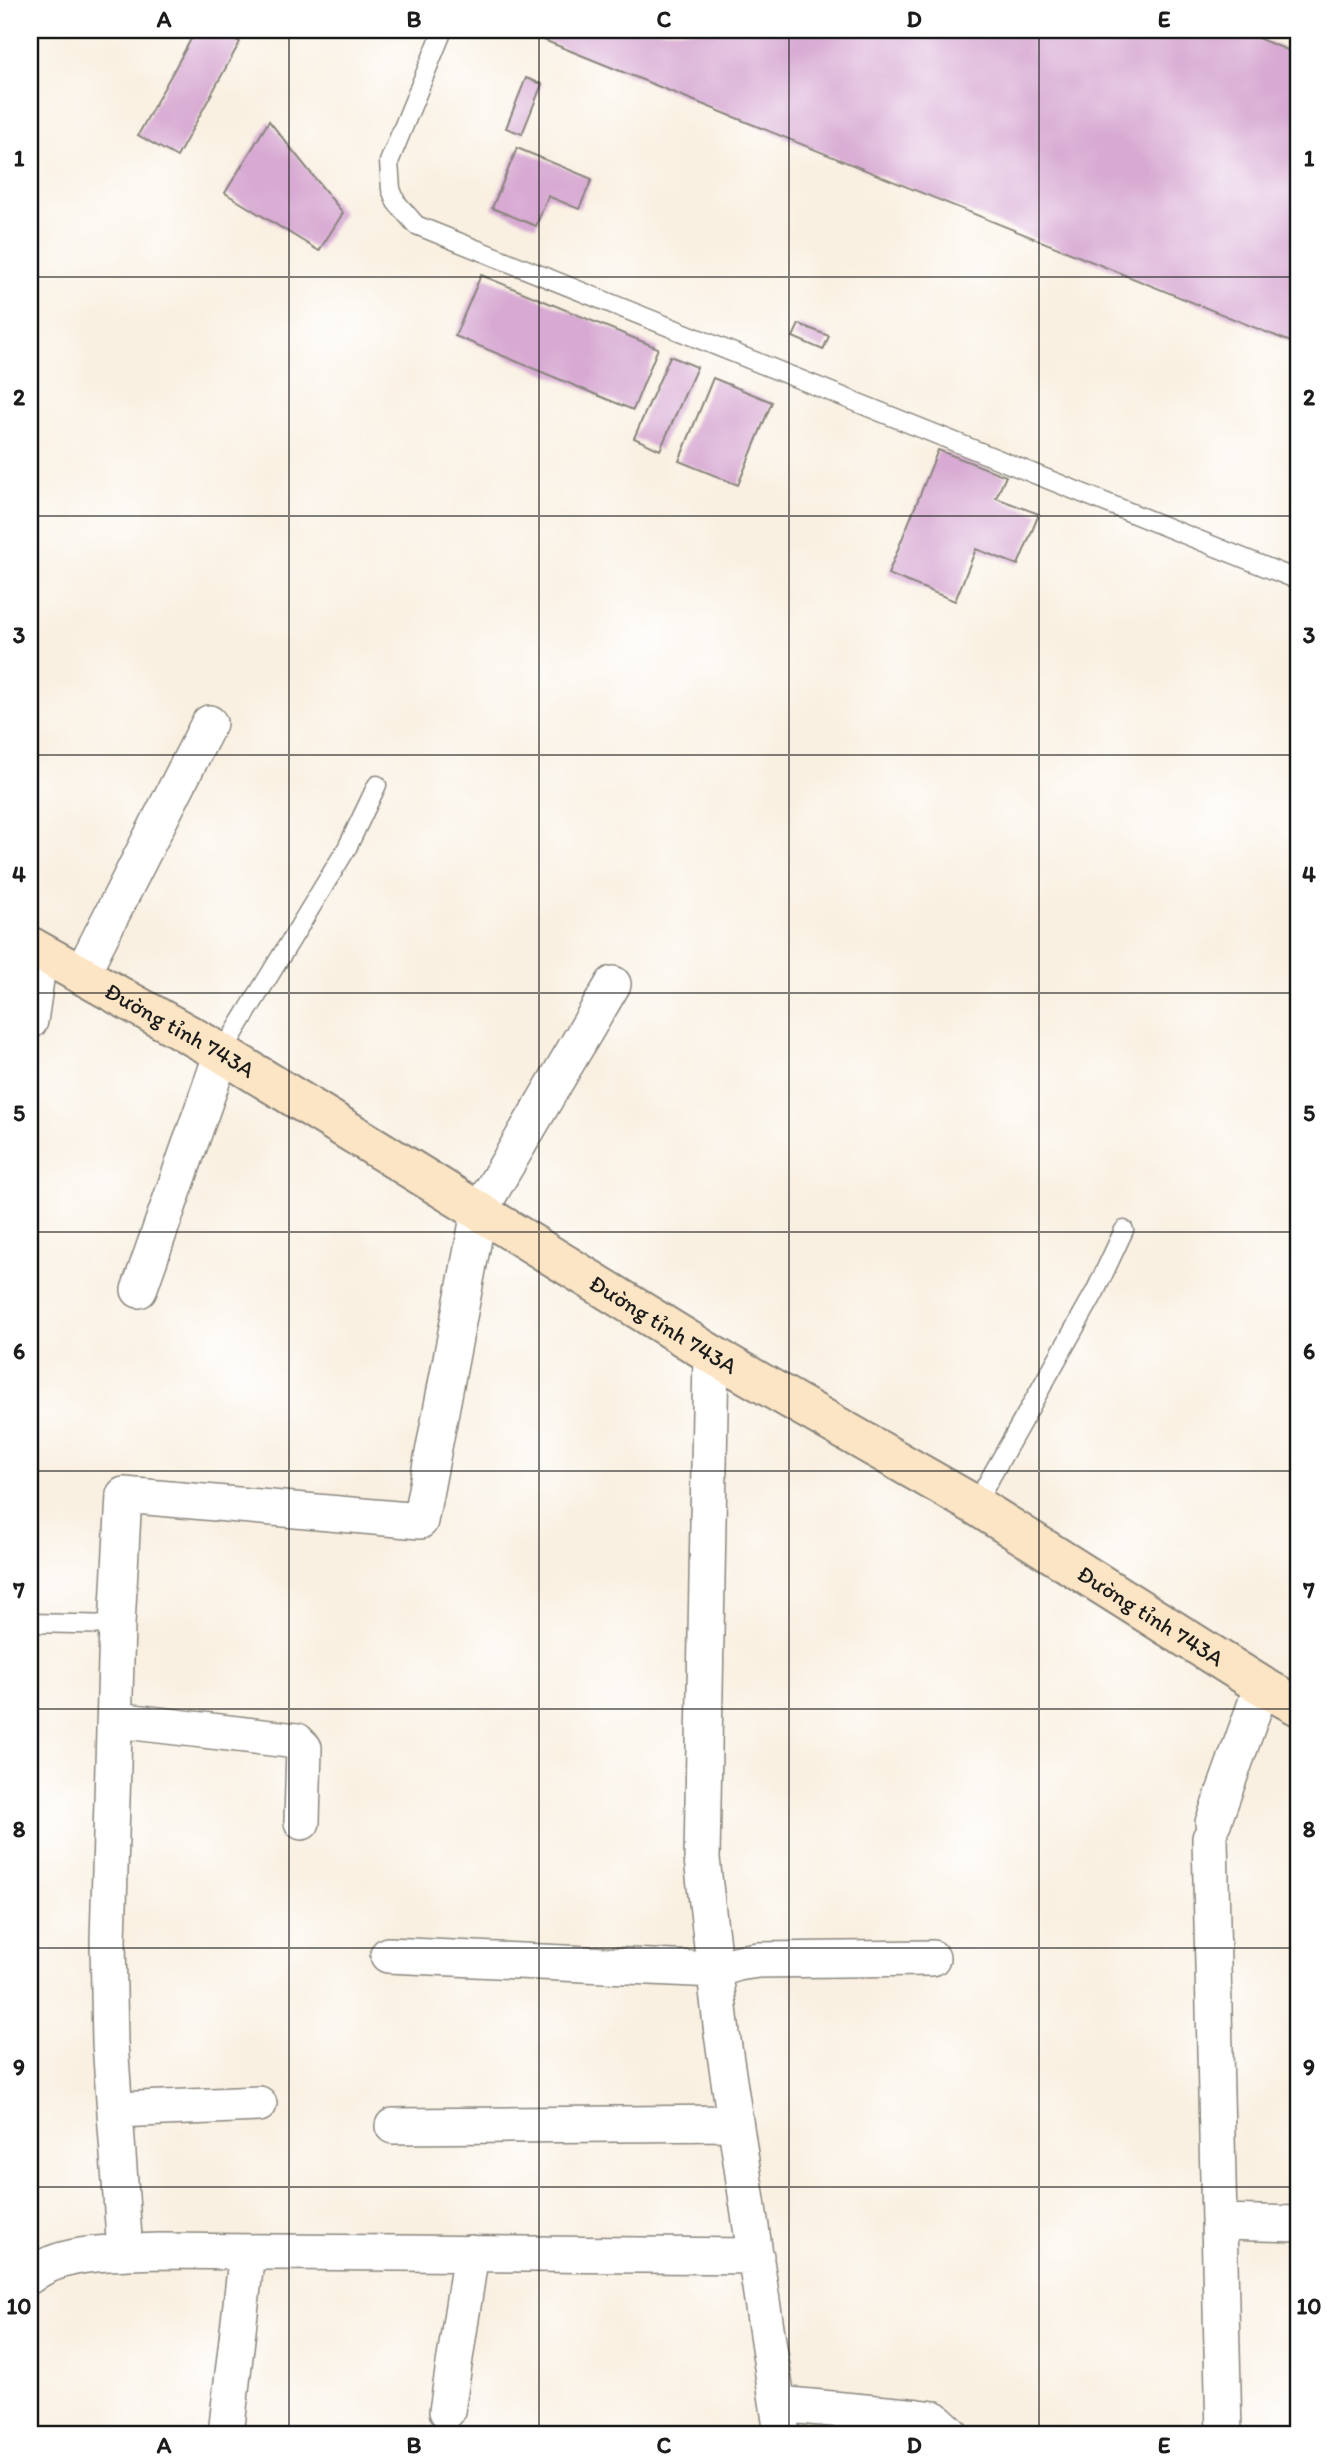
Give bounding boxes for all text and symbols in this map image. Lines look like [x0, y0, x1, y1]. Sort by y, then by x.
text: A [156, 5, 172, 33]
text: B [407, 5, 422, 33]
text: C [657, 5, 672, 33]
text: D [906, 5, 922, 33]
text: E [1158, 5, 1171, 33]
text: 1 [14, 144, 25, 172]
text: 1 [1304, 144, 1315, 172]
text: 2 [13, 383, 26, 411]
text: 2 [1303, 383, 1316, 411]
text: 3 [13, 621, 26, 649]
text: 3 [1303, 621, 1316, 649]
text: 4 [12, 860, 26, 888]
text: 4 [1302, 860, 1316, 888]
street label: Đường tỉnh 743A [100, 977, 260, 1084]
text: 5 [13, 1099, 25, 1127]
text: 5 [1303, 1099, 1315, 1127]
street label: Đường tỉnh 743A [584, 1269, 742, 1380]
text: 6 [13, 1337, 25, 1365]
text: 6 [1303, 1337, 1315, 1365]
street label: Đường tỉnh 743A [1072, 1559, 1230, 1673]
text: 7 [12, 1576, 25, 1604]
text: 7 [1302, 1576, 1315, 1604]
text: 8 [13, 1815, 26, 1843]
text: 8 [1303, 1815, 1316, 1843]
text: 9 [13, 2053, 25, 2081]
text: 9 [1303, 2053, 1315, 2081]
text: 10 [7, 2292, 31, 2320]
text: 10 [1297, 2292, 1321, 2320]
text: A [156, 2431, 172, 2459]
text: B [407, 2431, 422, 2459]
text: C [657, 2431, 672, 2459]
text: D [906, 2431, 922, 2459]
text: E [1158, 2431, 1171, 2459]

